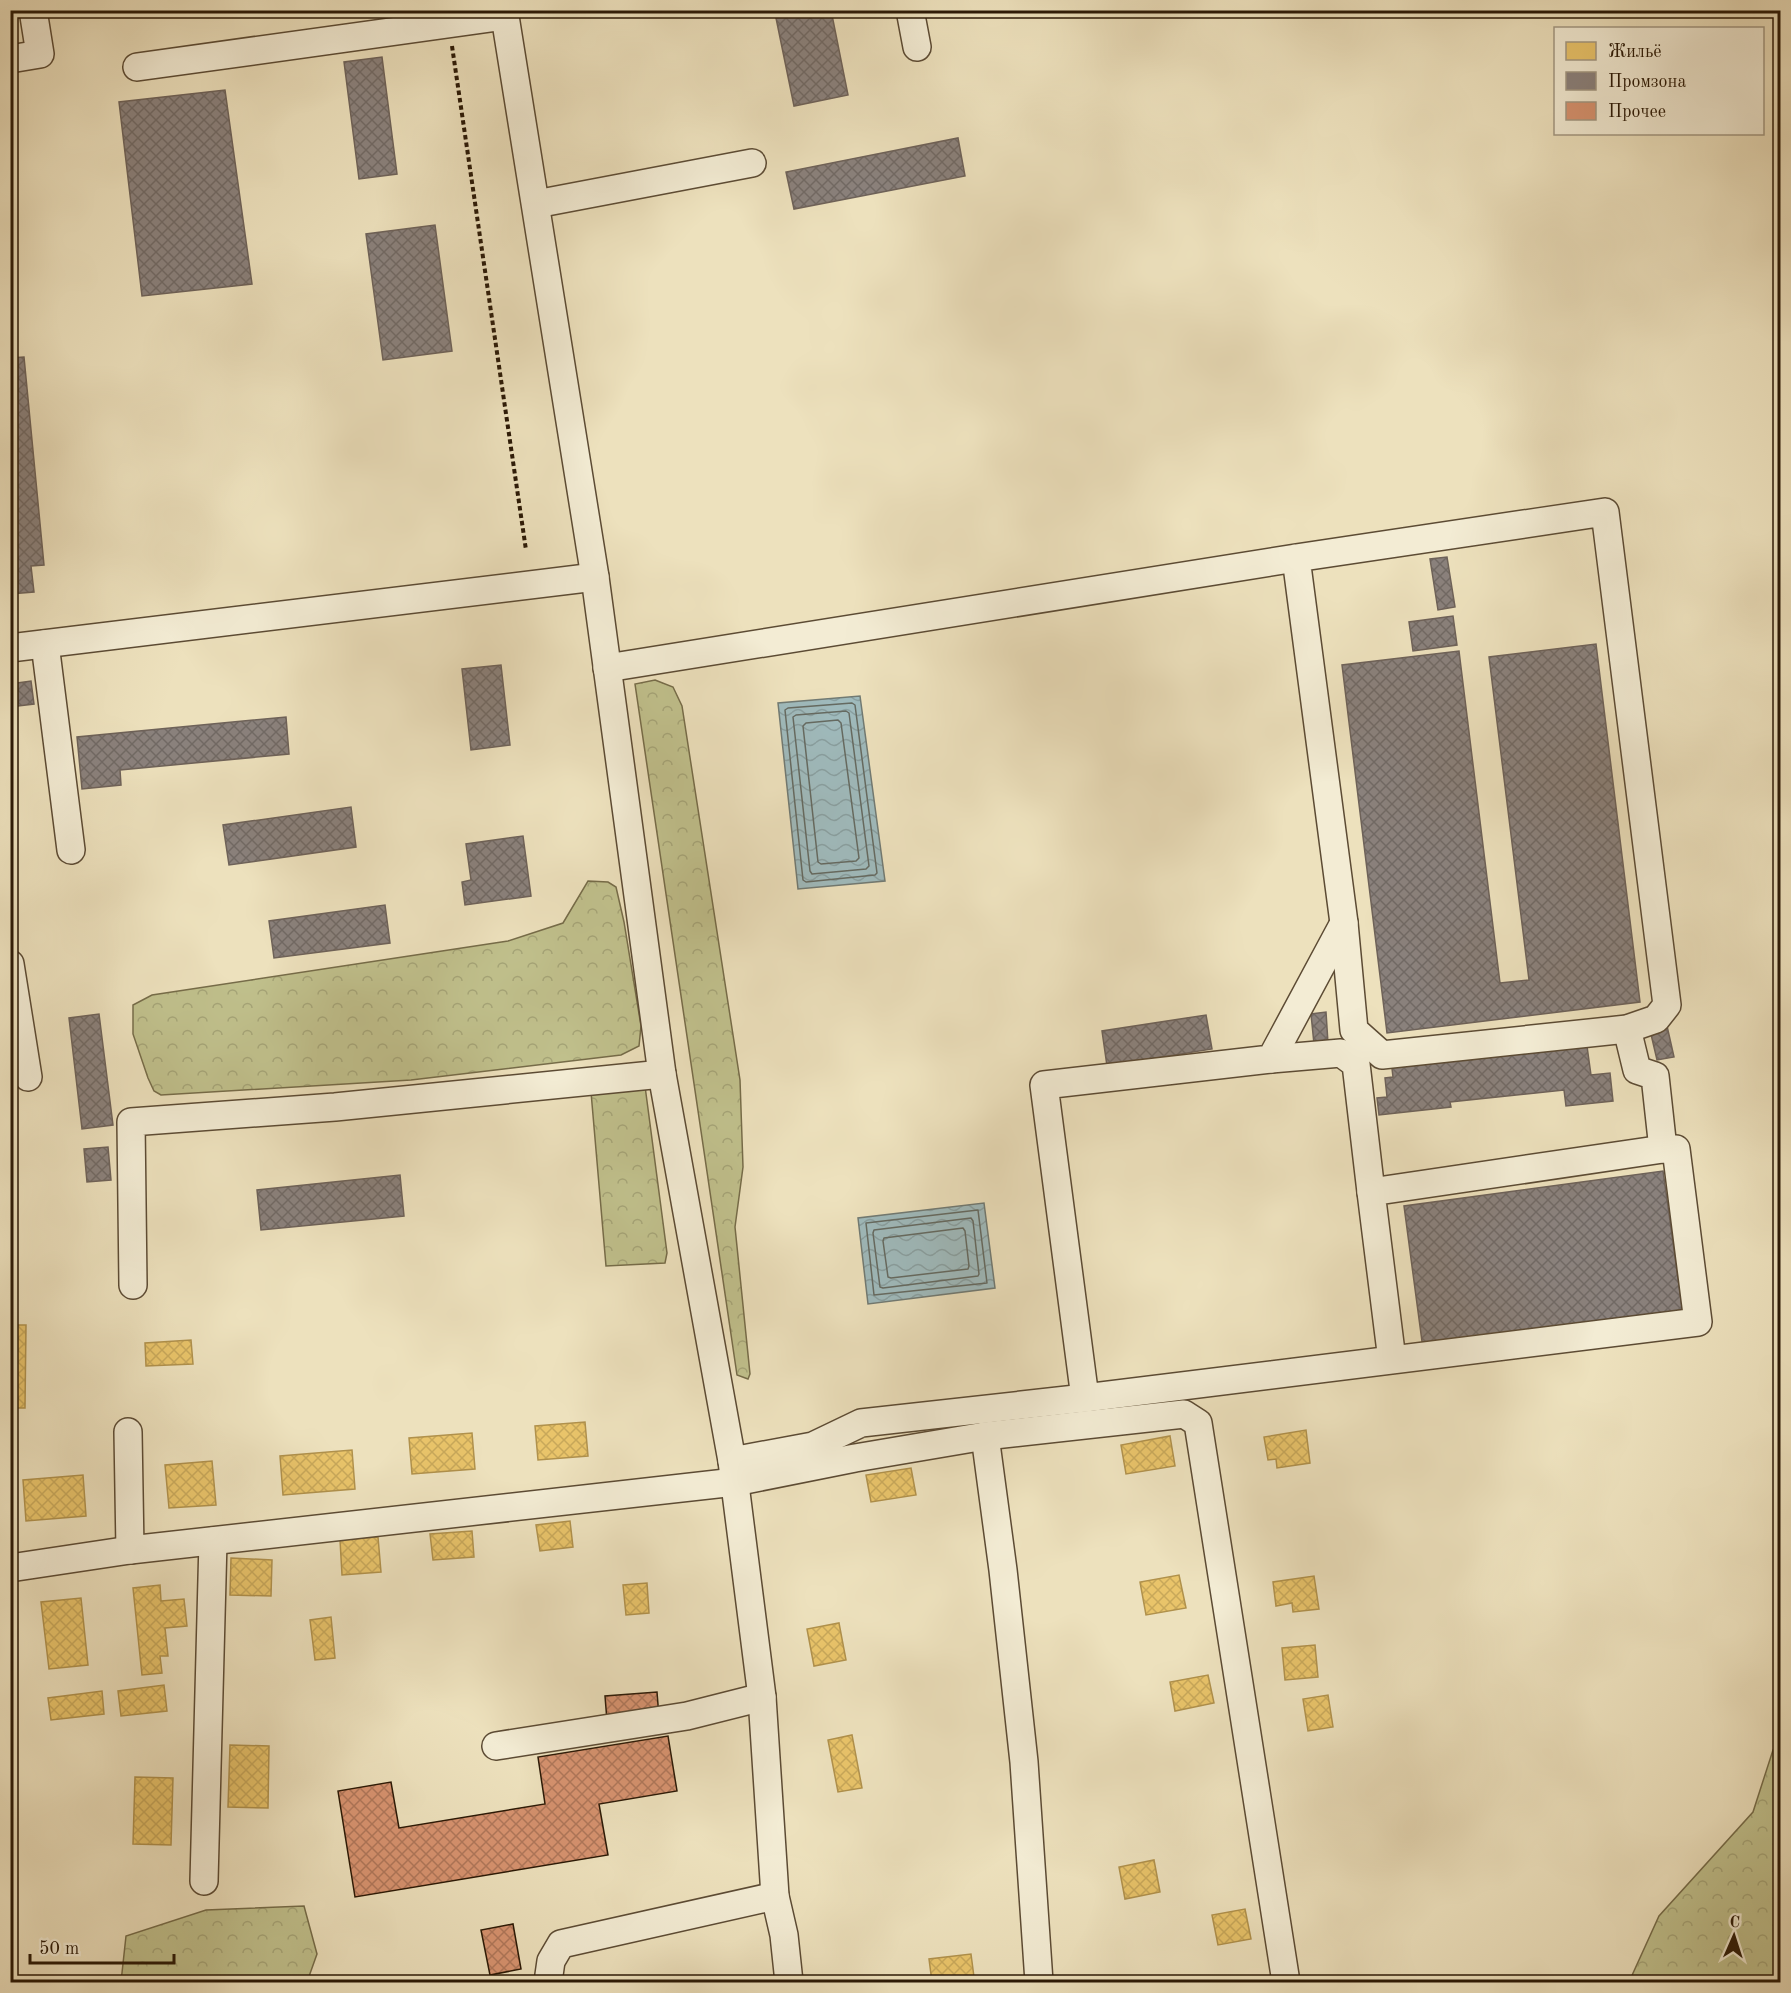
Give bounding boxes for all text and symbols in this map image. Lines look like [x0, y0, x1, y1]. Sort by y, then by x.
legend [1554, 27, 1764, 135]
text: Жильё [1608, 43, 1662, 61]
text: Промзона [1608, 73, 1686, 91]
text: Прочее [1608, 103, 1666, 121]
north arrow [1704, 1906, 1764, 1966]
text: С [1729, 1915, 1740, 1931]
scale bar [30, 1927, 174, 1965]
text: 50 m [39, 1940, 79, 1958]

